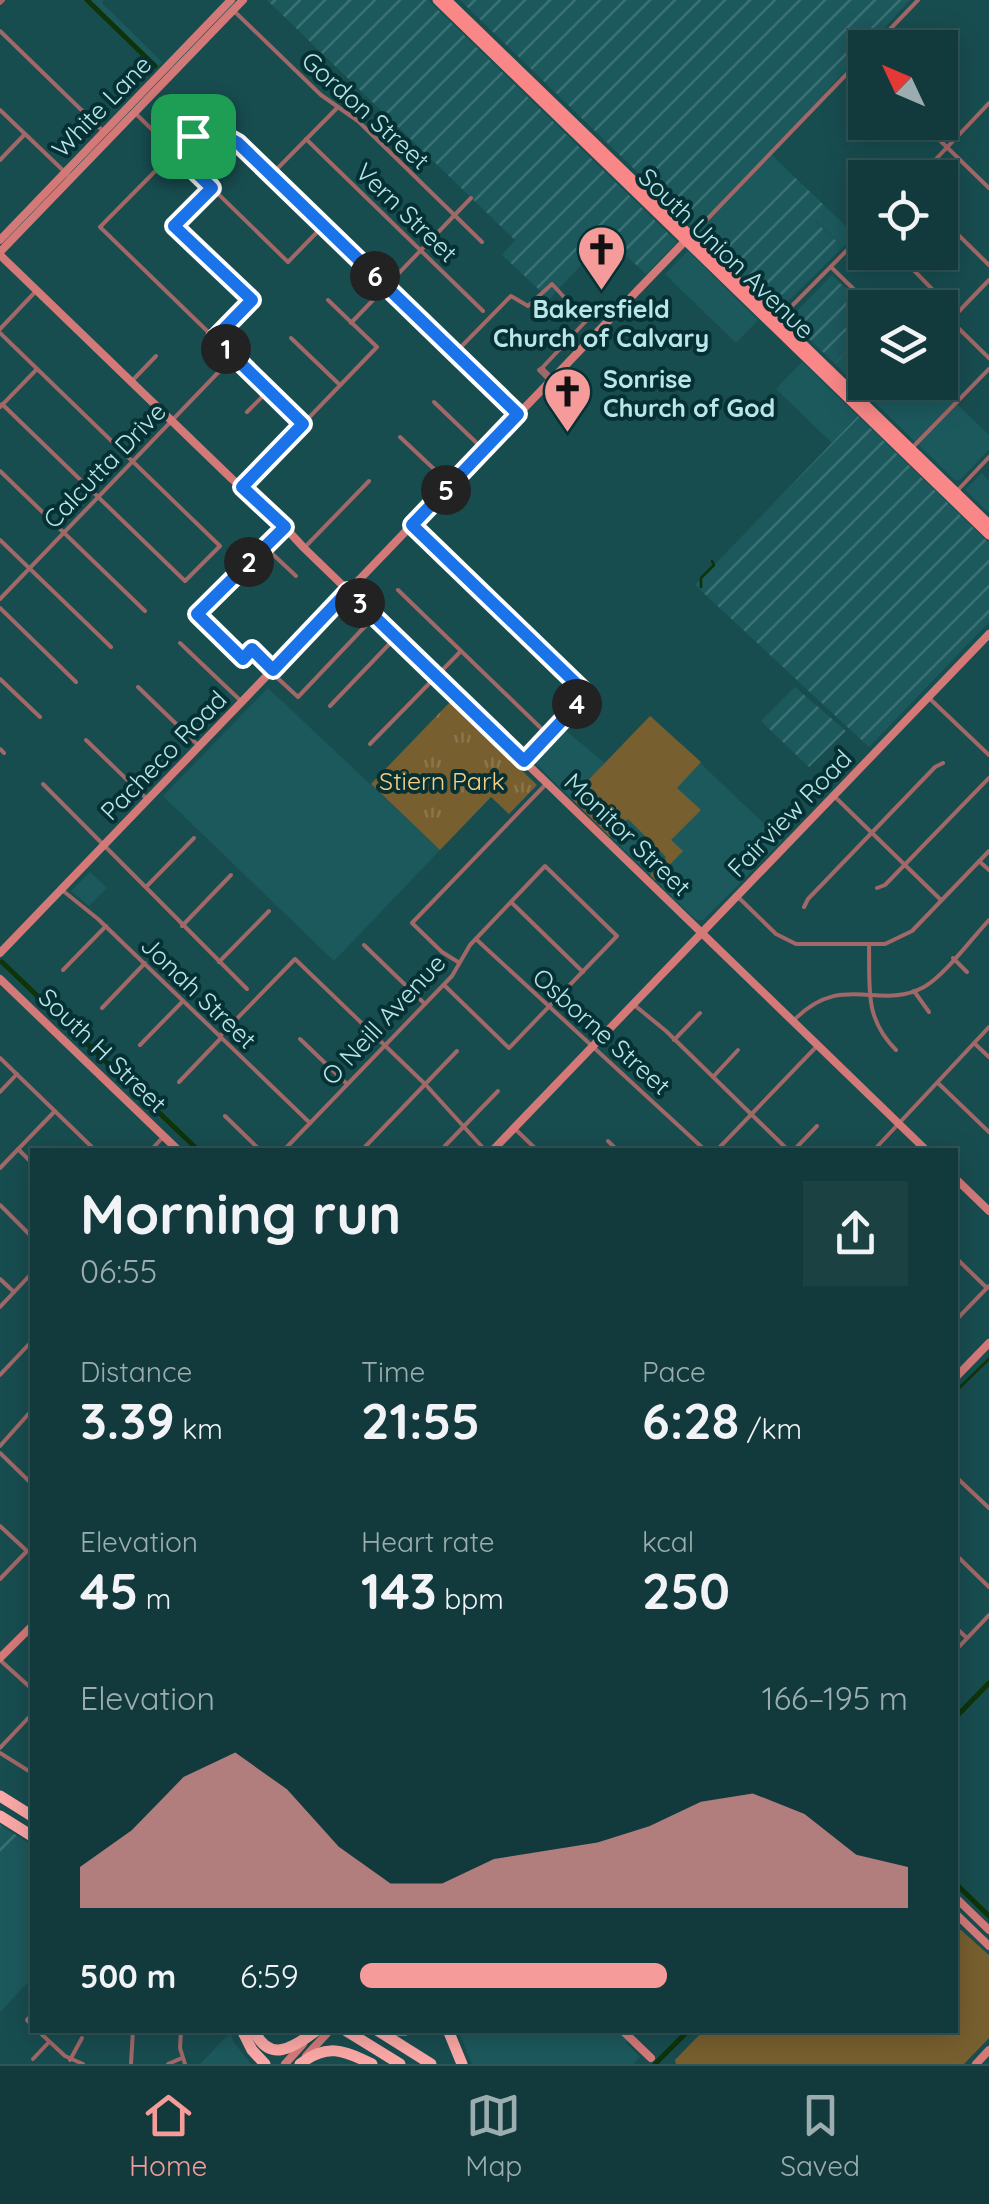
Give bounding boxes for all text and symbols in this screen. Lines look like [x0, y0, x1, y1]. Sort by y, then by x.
north arrow [848, 30, 958, 140]
map controls [848, 30, 958, 400]
street label: Gordon Street [296, 44, 436, 176]
street label: White Lane [45, 48, 157, 164]
pin [151, 94, 236, 179]
icon: arrive [166, 109, 221, 164]
street label: Vern Street [350, 156, 464, 268]
button: locate [848, 160, 958, 270]
street label: South Union Avenue [633, 161, 821, 345]
church icon: Bakersfield Church of Calvary [575, 224, 627, 292]
pin: 6 [350, 251, 400, 301]
text: 6 [367, 258, 383, 293]
button: layers [848, 290, 958, 400]
place label: Bakersfield Church of Calvary [493, 293, 709, 353]
pin: 1 [201, 324, 251, 374]
text: 1 [221, 331, 231, 366]
place label: Sonrise Church of God [603, 363, 775, 423]
church icon: Sonrise Church of God [542, 366, 594, 434]
street label: Calcutta Drive [36, 396, 172, 534]
pin: 5 [421, 465, 471, 515]
text: 5 [438, 472, 454, 507]
pin: 2 [224, 537, 274, 587]
text: 2 [241, 544, 257, 579]
pin: 3 [335, 578, 385, 628]
text: 3 [352, 585, 368, 620]
pin: 4 [552, 679, 602, 729]
street label: Pacheco Road [93, 684, 233, 826]
text: 4 [569, 686, 585, 721]
street label: Fairview Road [720, 743, 858, 883]
park label: Stiern Park [379, 765, 505, 796]
street label: Monitor Street [558, 766, 698, 902]
street label: Jonah Street [135, 929, 263, 1055]
street label: O Neill Avenue [315, 947, 451, 1091]
street label: Osborne Street [527, 961, 677, 1101]
street label: South H Street [33, 981, 173, 1119]
text: Morning run [80, 1179, 401, 1248]
button: share [803, 1181, 908, 1286]
text: 06:55 [80, 1251, 157, 1291]
text: Distance [80, 1354, 192, 1389]
text: Time [361, 1354, 425, 1389]
text: Pace [642, 1354, 706, 1389]
text: 3.39 [80, 1389, 175, 1452]
text: 21:55 [361, 1389, 480, 1452]
text: 6:28 [642, 1389, 739, 1452]
text: km [175, 1411, 223, 1446]
text: /km [739, 1411, 802, 1446]
text: Elevation [80, 1524, 198, 1559]
text: Heart rate [361, 1524, 495, 1559]
text: kcal [642, 1524, 694, 1559]
text: 45 [80, 1559, 138, 1622]
text: 143 [361, 1559, 437, 1622]
text: 250 [642, 1559, 730, 1622]
text: m [138, 1581, 171, 1616]
text: bpm [437, 1581, 504, 1616]
text: Elevation [80, 1678, 215, 1718]
text: 166–195 m [762, 1678, 908, 1718]
text: 500 m [80, 1956, 176, 1996]
text: 6:59 [240, 1956, 299, 1996]
tab: Home [129, 2088, 207, 2183]
tab: Map [465, 2088, 522, 2183]
tab: Saved [780, 2088, 860, 2183]

